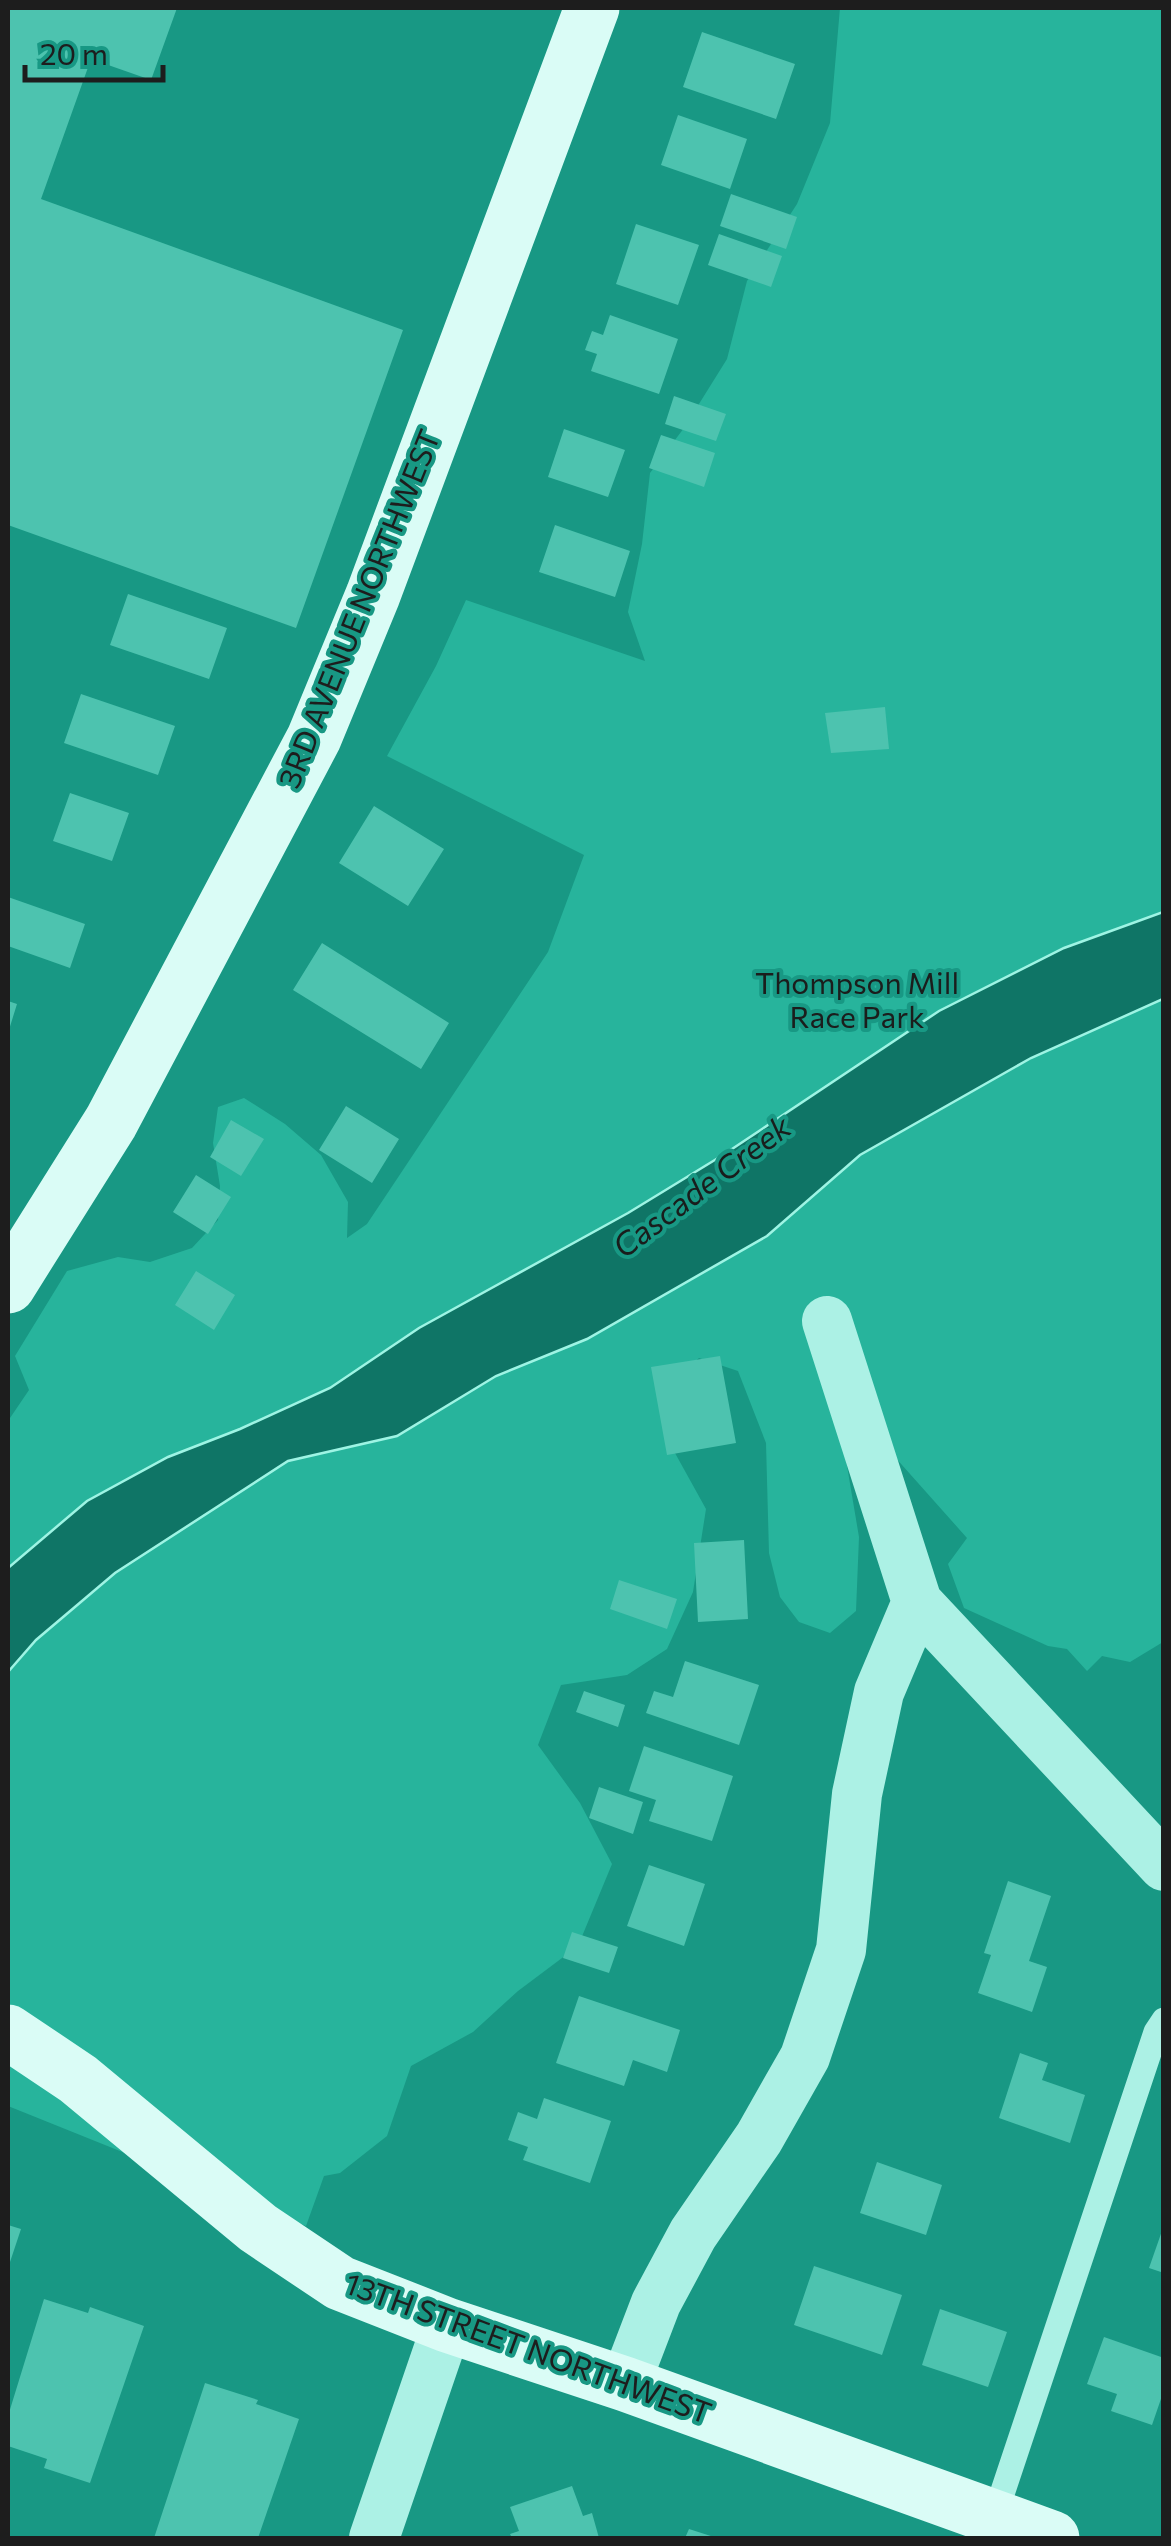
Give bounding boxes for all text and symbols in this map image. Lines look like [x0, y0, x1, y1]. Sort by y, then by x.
scale bar [25, 20, 162, 82]
text: 20 m [40, 34, 108, 71]
street label: 3RD AVENUE NORTHWEST [269, 423, 447, 793]
park label: Thompson Mill Race Park [755, 963, 959, 1034]
water label: Cascade Creek [604, 1105, 798, 1265]
street label: 13TH STREET NORTHWEST [341, 2263, 717, 2430]

